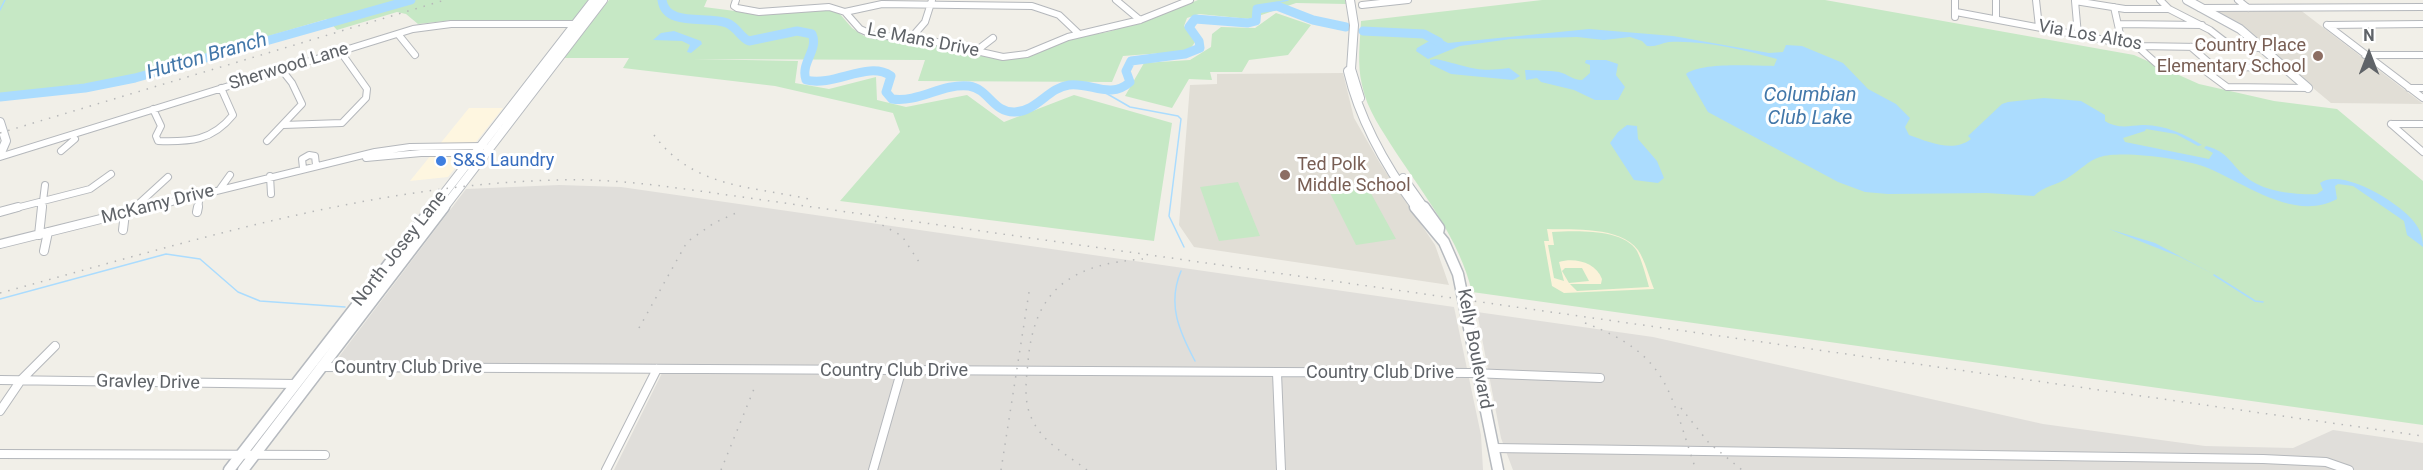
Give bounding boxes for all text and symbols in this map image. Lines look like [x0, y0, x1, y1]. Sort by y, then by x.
street label: Via Los Altos [2036, 16, 2144, 56]
street label: Le Mans Drive [865, 20, 981, 62]
north arrow [2339, 24, 2399, 84]
text: N [2363, 26, 2375, 45]
water label: Hutton Branch [144, 28, 270, 86]
place label: Country Place Elementary School [2157, 35, 2306, 78]
street label: Sherwood Lane [227, 39, 351, 95]
marker: Country Place Elementary School [2311, 49, 2325, 63]
water label: Columbian Club Lake [1764, 84, 1856, 131]
place label: S&S Laundry [453, 150, 554, 172]
marker: S&S Laundry [434, 154, 448, 168]
place label: Ted Polk Middle School [1297, 154, 1411, 196]
marker: Ted Polk Middle School [1278, 168, 1292, 182]
street label: McKamy Drive [99, 181, 217, 229]
street label: North Josey Lane [348, 187, 452, 311]
street label: Kelly Boulevard [1452, 287, 1496, 411]
street label: Country Club Drive [334, 357, 482, 379]
street label: Country Club Drive [820, 360, 968, 382]
street label: Country Club Drive [1306, 362, 1454, 384]
street label: Gravley Drive [96, 371, 200, 395]

